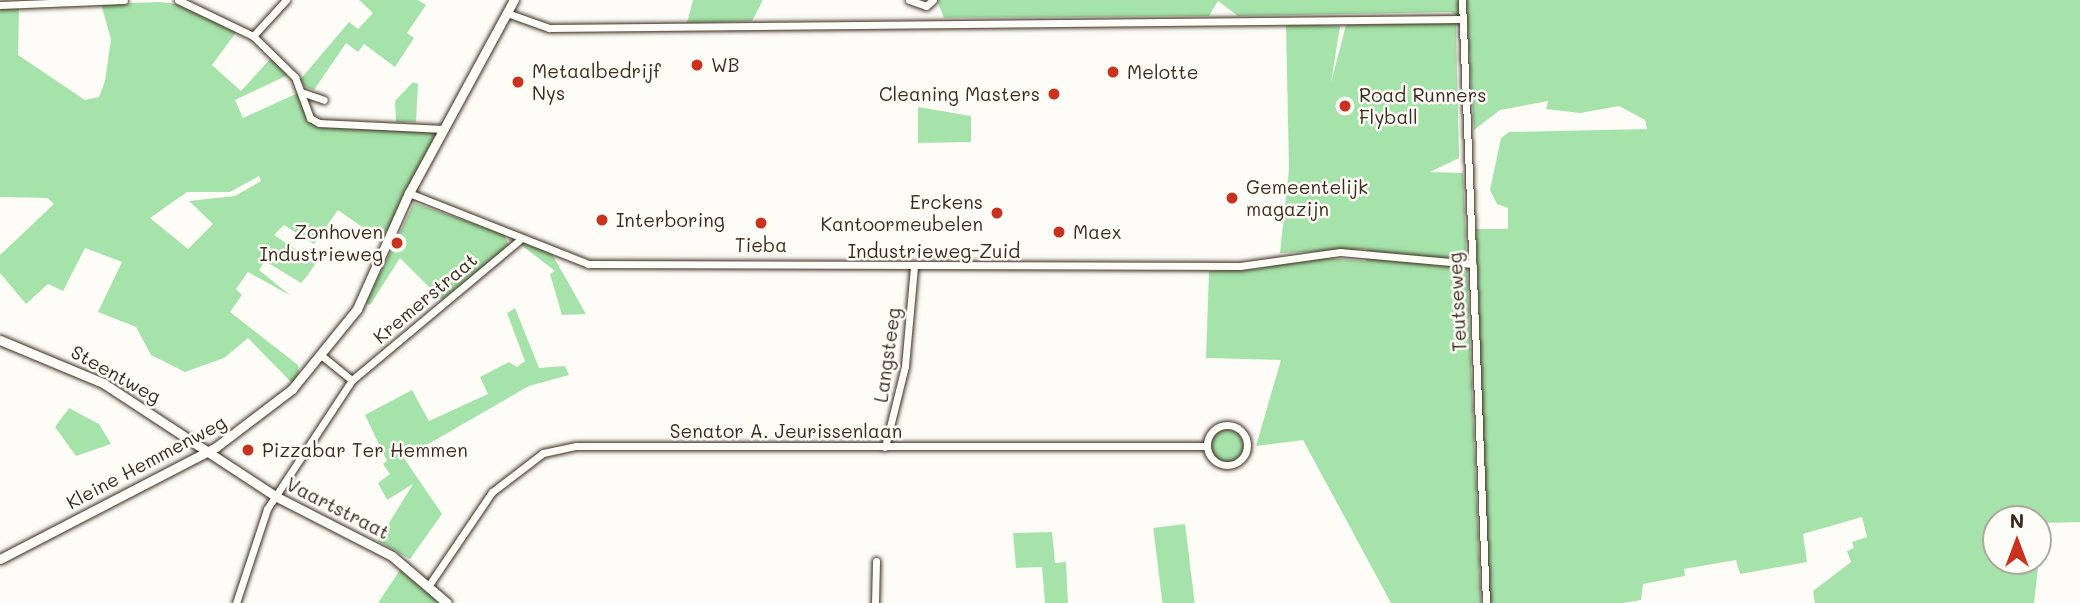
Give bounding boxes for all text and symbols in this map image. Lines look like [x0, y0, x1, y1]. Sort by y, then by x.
place label: WB [711, 54, 739, 76]
marker: WB [689, 57, 705, 73]
place label: Metaalbedrijf Nys [532, 60, 661, 104]
place label: Melotte [1127, 61, 1198, 83]
marker: Melotte [1105, 64, 1121, 80]
marker: Metaalbedrijf Nys [510, 74, 526, 90]
place label: Cleaning Masters [879, 83, 1040, 105]
place label: Road Runners Flyball [1359, 84, 1487, 128]
marker: Cleaning Masters [1046, 86, 1062, 102]
marker: Road Runners Flyball [1337, 98, 1353, 114]
place label: Gemeentelijk magazijn [1246, 176, 1368, 220]
marker: Gemeentelijk magazijn [1224, 190, 1240, 206]
place label: Erckens Kantoormeubelen [820, 191, 983, 235]
marker: Erckens Kantoormeubelen [989, 205, 1005, 221]
place label: Interboring [616, 209, 725, 231]
marker: Interboring [594, 212, 610, 228]
marker: Tieba [753, 215, 769, 231]
place label: Zonhoven Industrieweg [259, 221, 383, 265]
place label: Maex [1073, 221, 1121, 243]
marker: Maex [1051, 224, 1067, 240]
place label: Tieba [735, 234, 787, 256]
marker: Zonhoven Industrieweg [389, 235, 405, 251]
street label: Industrieweg-Zuid [848, 240, 1020, 262]
street label: Kremerstraat [368, 248, 482, 348]
street label: Teutseweg [1443, 252, 1471, 352]
street label: Langsteeg [869, 306, 905, 404]
street label: Steentweg [67, 340, 165, 408]
street label: Kleine Hemmenweg [62, 410, 230, 514]
street label: Senator A. Jeurissenlaan [670, 420, 902, 442]
place label: Pizzabar Ter Hemmen [262, 439, 468, 461]
marker: Pizzabar Ter Hemmen [240, 442, 256, 458]
street label: Vaartstraat [283, 472, 393, 544]
north arrow [1982, 505, 2052, 575]
text: N [2010, 508, 2024, 533]

